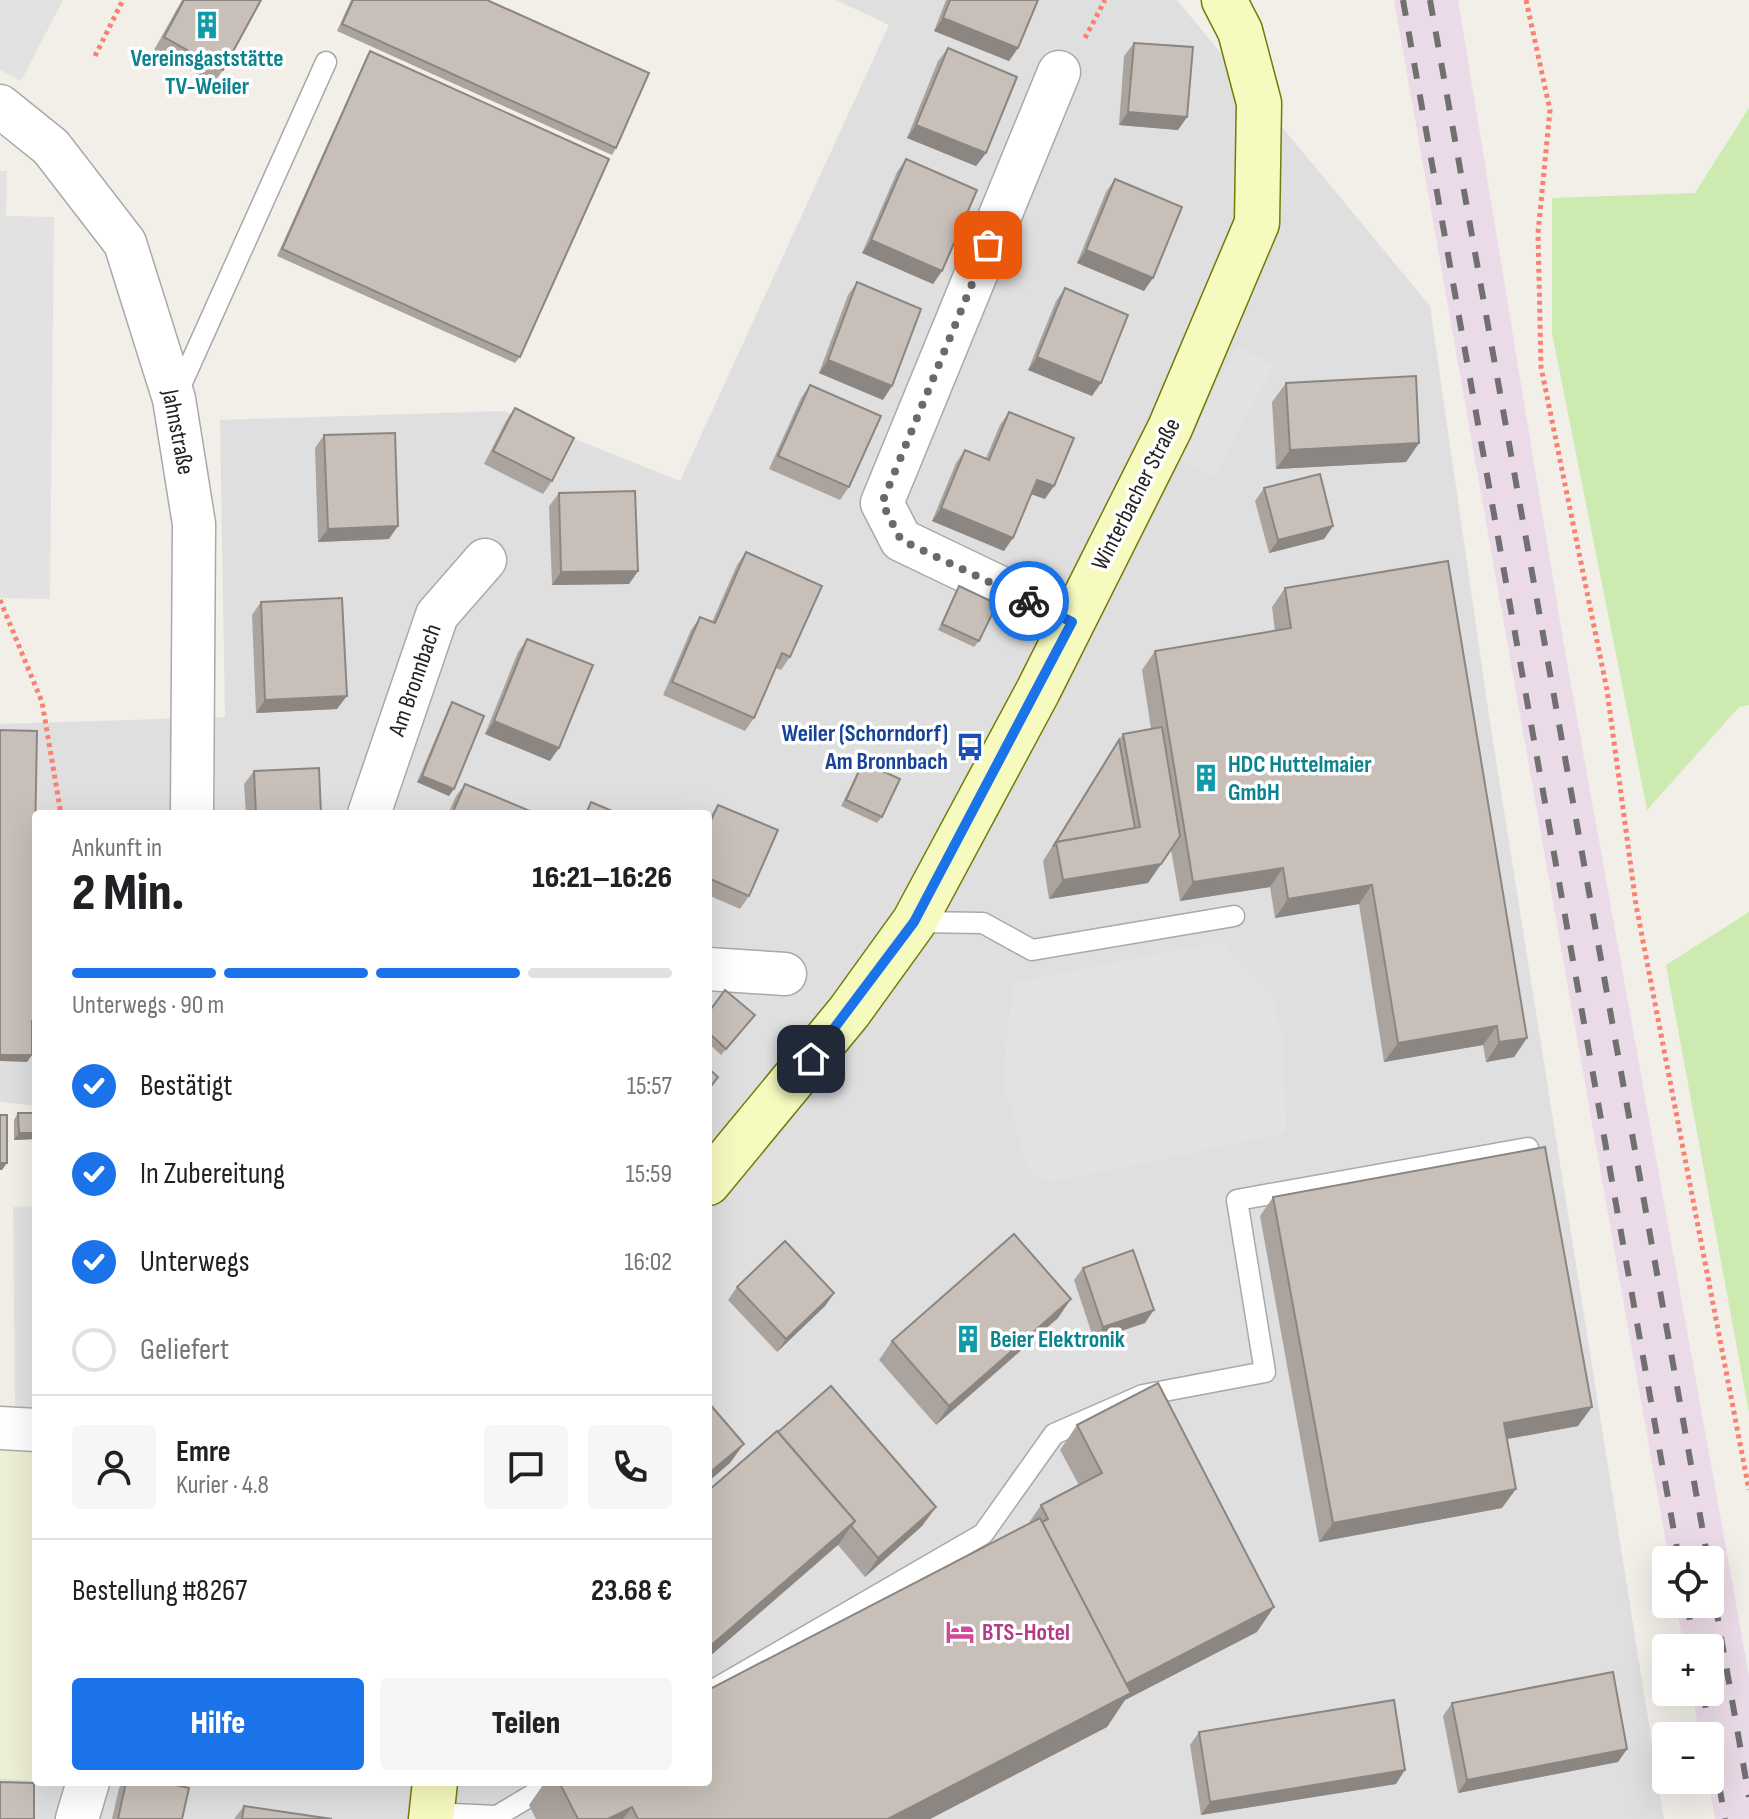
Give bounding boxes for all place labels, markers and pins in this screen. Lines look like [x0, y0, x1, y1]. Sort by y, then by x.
building icon: Vereinsgaststätte TV-Weiler [192, 10, 222, 40]
place label: Vereinsgaststätte TV-Weiler [131, 44, 283, 101]
pin [954, 211, 1022, 279]
place label: Weiler (Schorndorf) Am Bronnbach [781, 719, 948, 776]
bus stop icon: Weiler (Schorndorf) Am Bronnbach [955, 732, 985, 762]
place label: HDC Huttelmaier GmbH [1228, 750, 1372, 807]
building icon: HDC Huttelmaier GmbH [1191, 763, 1221, 793]
pin [777, 1025, 845, 1093]
building icon: Beier Elektronik [953, 1324, 983, 1354]
place label: Beier Elektronik [990, 1325, 1125, 1354]
hotel icon: BTS-Hotel [945, 1617, 975, 1647]
place label: BTS-Hotel [982, 1618, 1070, 1647]

